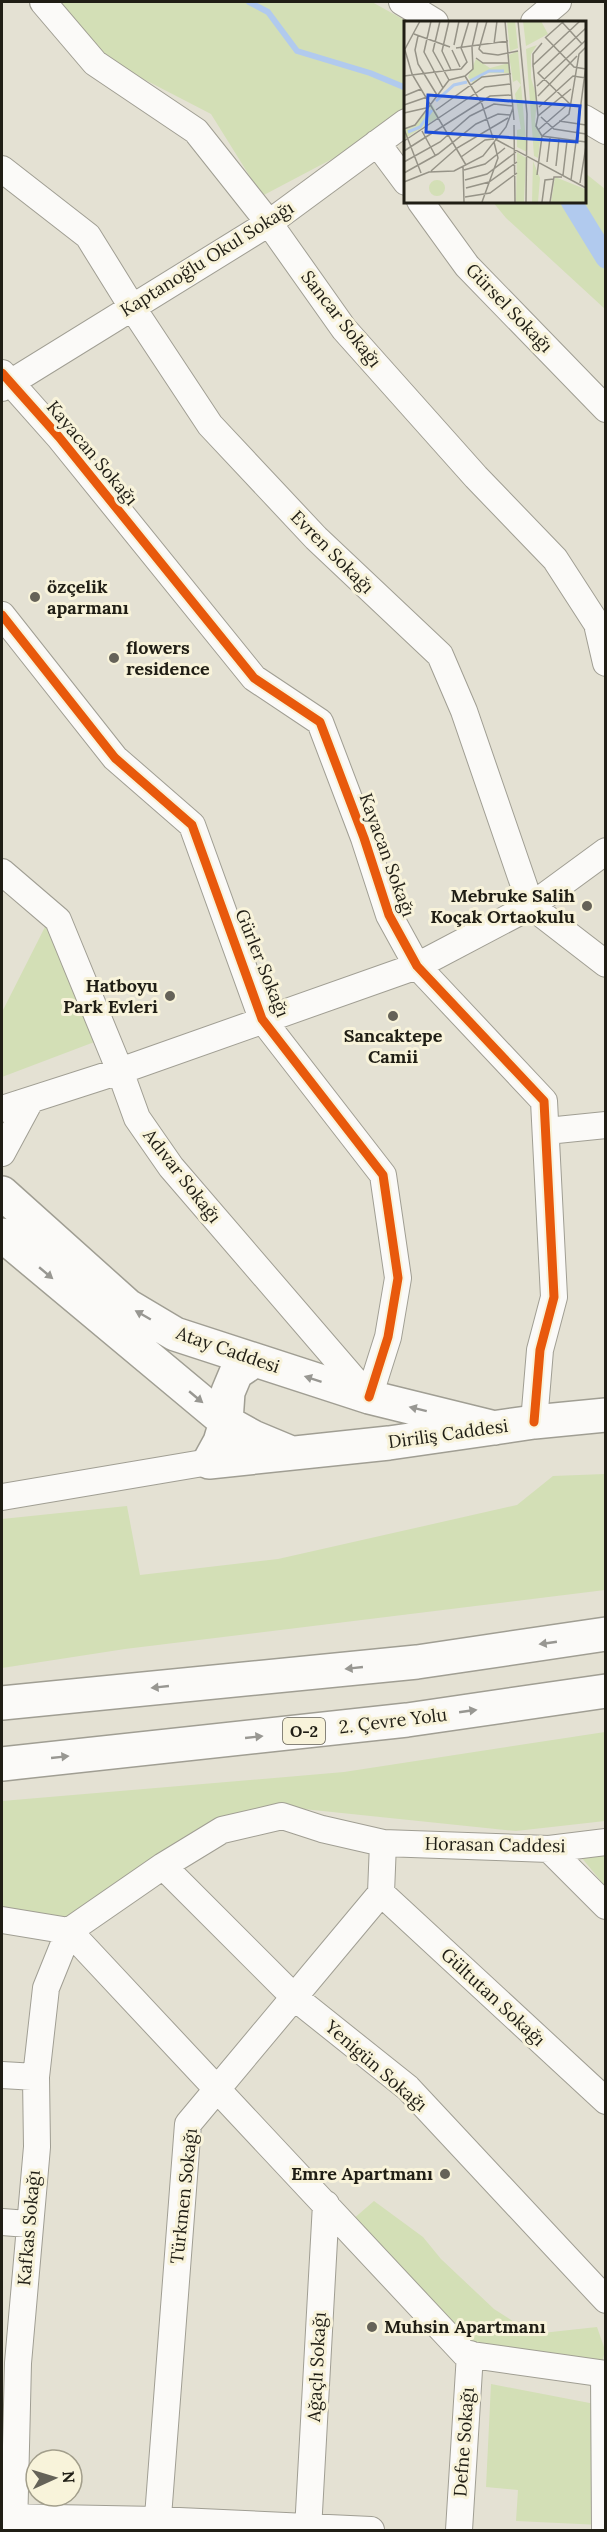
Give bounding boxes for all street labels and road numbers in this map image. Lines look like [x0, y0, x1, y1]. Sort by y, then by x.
street label: Kaptanoğlu Okul Sokağı [116, 196, 298, 321]
street label: Gürsel Sokağı [461, 258, 558, 357]
street label: Sancar Sokağı [296, 266, 386, 372]
street label: Kayacan Sokağı [42, 396, 143, 510]
street label: Evren Sokağı [286, 505, 379, 598]
street label: Kayacan Sokağı [354, 790, 420, 920]
street label: Gürler Sokağı [230, 905, 295, 1020]
street label: Adıvar Sokağı [138, 1123, 226, 1227]
street label: Atay Caddesi [172, 1321, 283, 1378]
street label: Diriliş Caddesi [386, 1414, 509, 1453]
street label: 2. Çevre Yolu [338, 1702, 449, 1739]
road number: O-2 [283, 1718, 325, 1744]
street label: Horasan Caddesi [424, 1832, 566, 1857]
street label: Gültutan Sokağı [436, 1942, 550, 2051]
street label: Yenigün Sokağı [320, 2014, 432, 2116]
street label: Türkmen Sokağı [165, 2127, 202, 2265]
street label: Kafkas Sokağı [12, 2169, 45, 2287]
street label: Ağaçlı Sokağı [302, 2311, 331, 2423]
street label: Defne Sokağı [448, 2386, 479, 2498]

